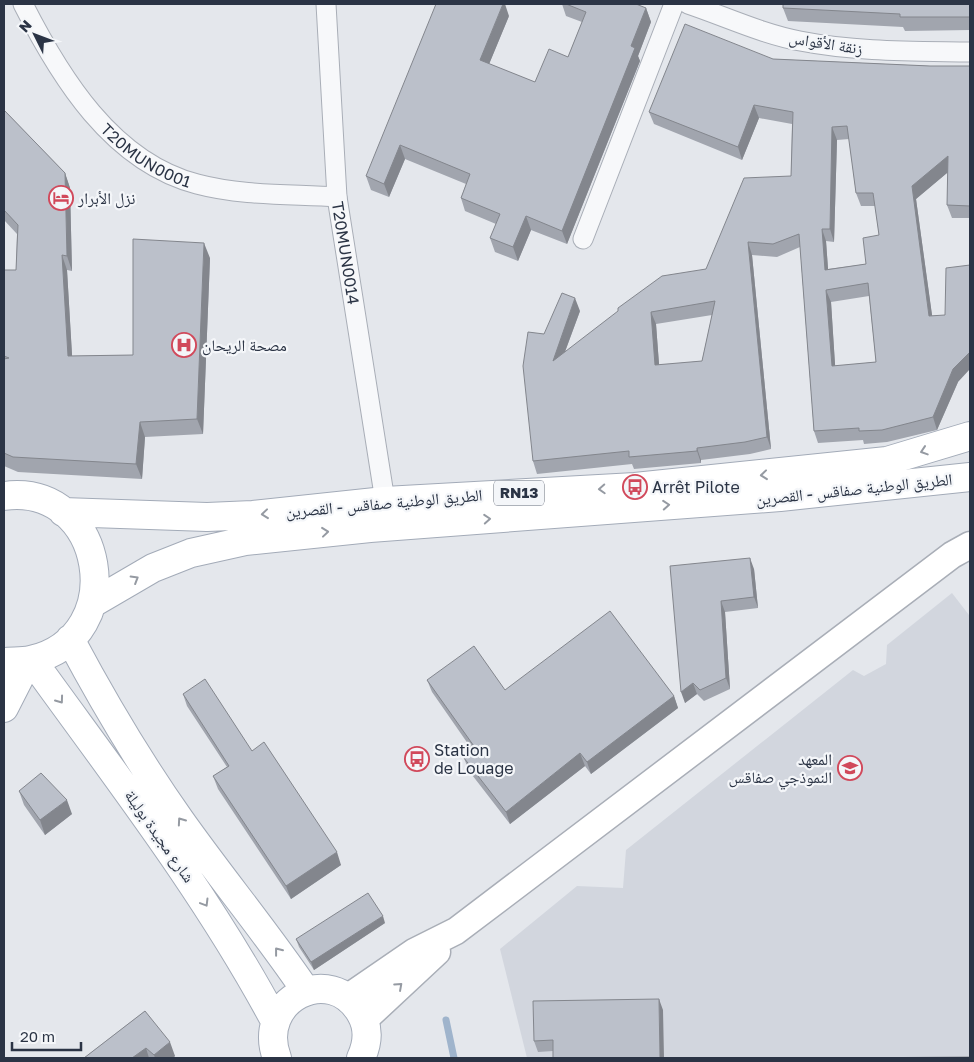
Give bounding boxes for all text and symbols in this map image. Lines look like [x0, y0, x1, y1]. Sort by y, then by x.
north arrow [10, 10, 60, 60]
text: N [15, 16, 35, 36]
street label: زنقة الأقواس [788, 27, 864, 60]
street label: T20MUN0001 [97, 119, 194, 192]
hotel icon: نزل الأبرار [48, 185, 74, 211]
place label: نزل الأبرار [77, 188, 135, 209]
street label: T20MUN0014 [328, 200, 364, 306]
hospital icon: مصحة الريحان [171, 332, 197, 358]
place label: مصحة الريحان [202, 335, 287, 356]
one-way arrow [920, 445, 929, 455]
street label: الطريق الوطنية صفاقس - القصرين [755, 469, 953, 510]
one-way arrow [759, 469, 767, 480]
bus stop icon: Arrêt Pilote [622, 474, 648, 500]
place label: Arrêt Pilote [652, 477, 740, 497]
road number: RN13 [494, 480, 544, 506]
one-way arrow [597, 483, 605, 494]
street label: الطريق الوطنية صفاقس - القصرين [285, 484, 483, 523]
one-way arrow [662, 500, 670, 511]
one-way arrow [261, 508, 269, 519]
one-way arrow [483, 513, 491, 524]
one-way arrow [321, 527, 329, 538]
one-way arrow [130, 576, 139, 586]
one-way arrow [54, 694, 63, 703]
place label: Station de Louage [434, 740, 514, 778]
bus stop icon: Station de Louage [404, 746, 430, 772]
place label: المعهد النموذجي صفاقس [728, 749, 832, 790]
school or university icon: المعهد النموذجي صفاقس [837, 755, 863, 781]
street label: شارع مجيدة بوليلة [120, 786, 199, 887]
one-way arrow [178, 817, 187, 827]
one-way arrow [199, 898, 209, 907]
one-way arrow [276, 948, 284, 957]
one-way arrow [394, 983, 403, 992]
scale bar [12, 1020, 81, 1052]
text: 20 m [20, 1027, 55, 1045]

